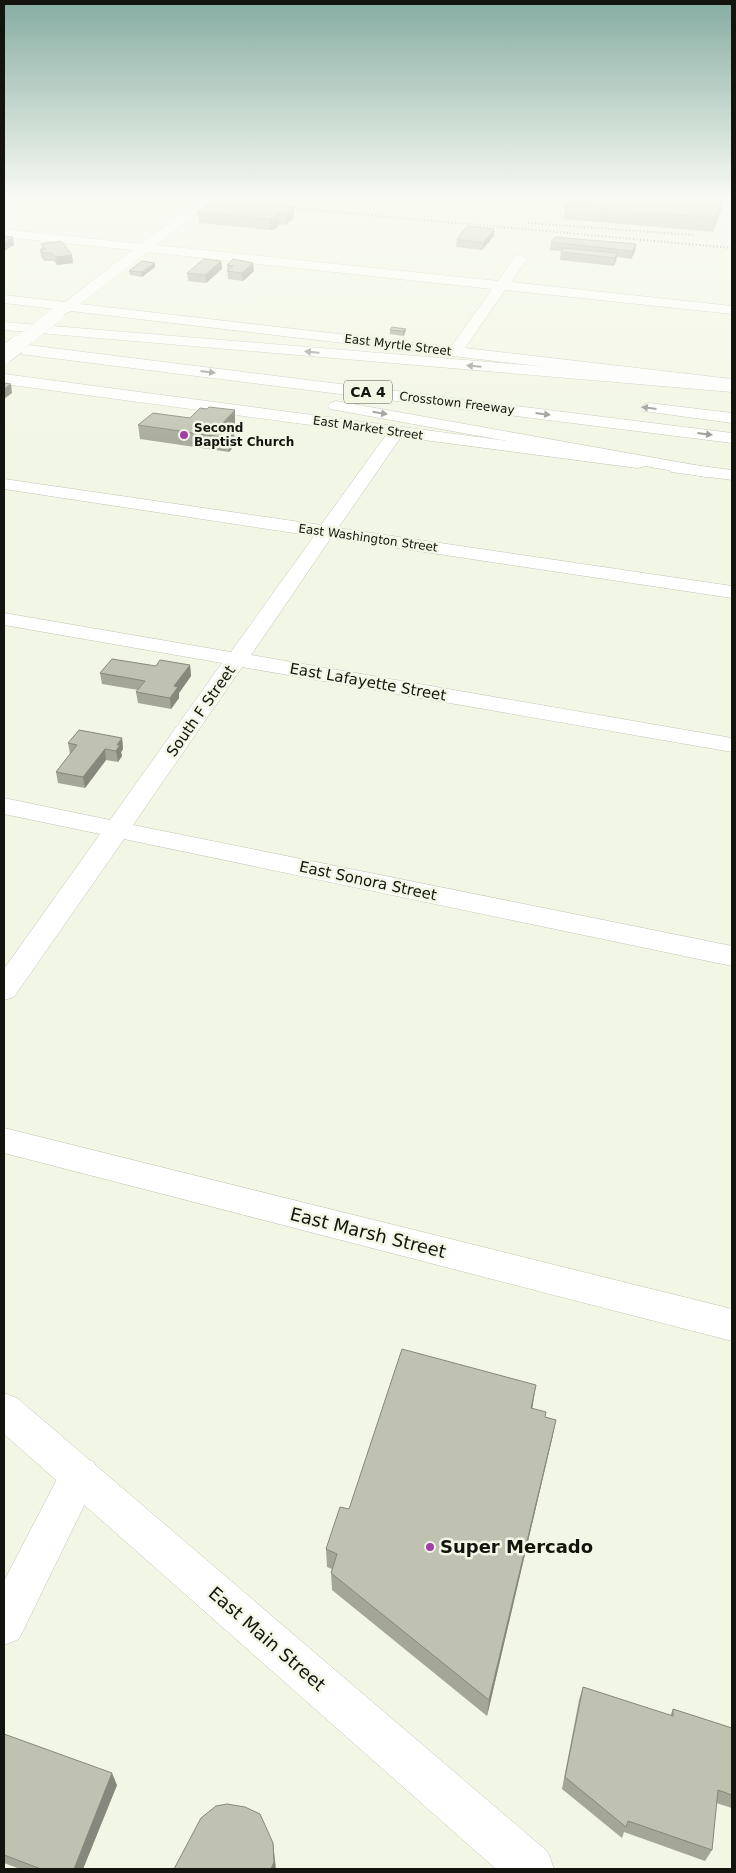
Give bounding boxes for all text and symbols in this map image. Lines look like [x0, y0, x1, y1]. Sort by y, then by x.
street label: East Myrtle Street [344, 331, 453, 359]
one-way arrow [304, 348, 320, 356]
one-way arrow [466, 362, 482, 370]
one-way arrow [201, 368, 217, 376]
road number: CA 4 [344, 381, 392, 404]
street label: Crosstown Freeway [399, 389, 515, 417]
one-way arrow [641, 404, 657, 412]
one-way arrow [372, 410, 388, 418]
one-way arrow [536, 410, 552, 418]
street label: East Market Street [312, 413, 424, 443]
place label: Second Baptist Church [194, 421, 294, 449]
marker: Second Baptist Church [178, 429, 190, 441]
one-way arrow [697, 430, 713, 438]
street label: East Washington Street [297, 521, 439, 555]
street label: East Lafayette Street [288, 659, 448, 705]
street label: South F Street [163, 662, 239, 760]
street label: East Sonora Street [298, 858, 439, 904]
street label: East Marsh Street [288, 1203, 448, 1262]
place label: Super Mercado [440, 1536, 593, 1557]
marker: Super Mercado [424, 1541, 436, 1553]
street label: East Main Street [205, 1582, 330, 1695]

